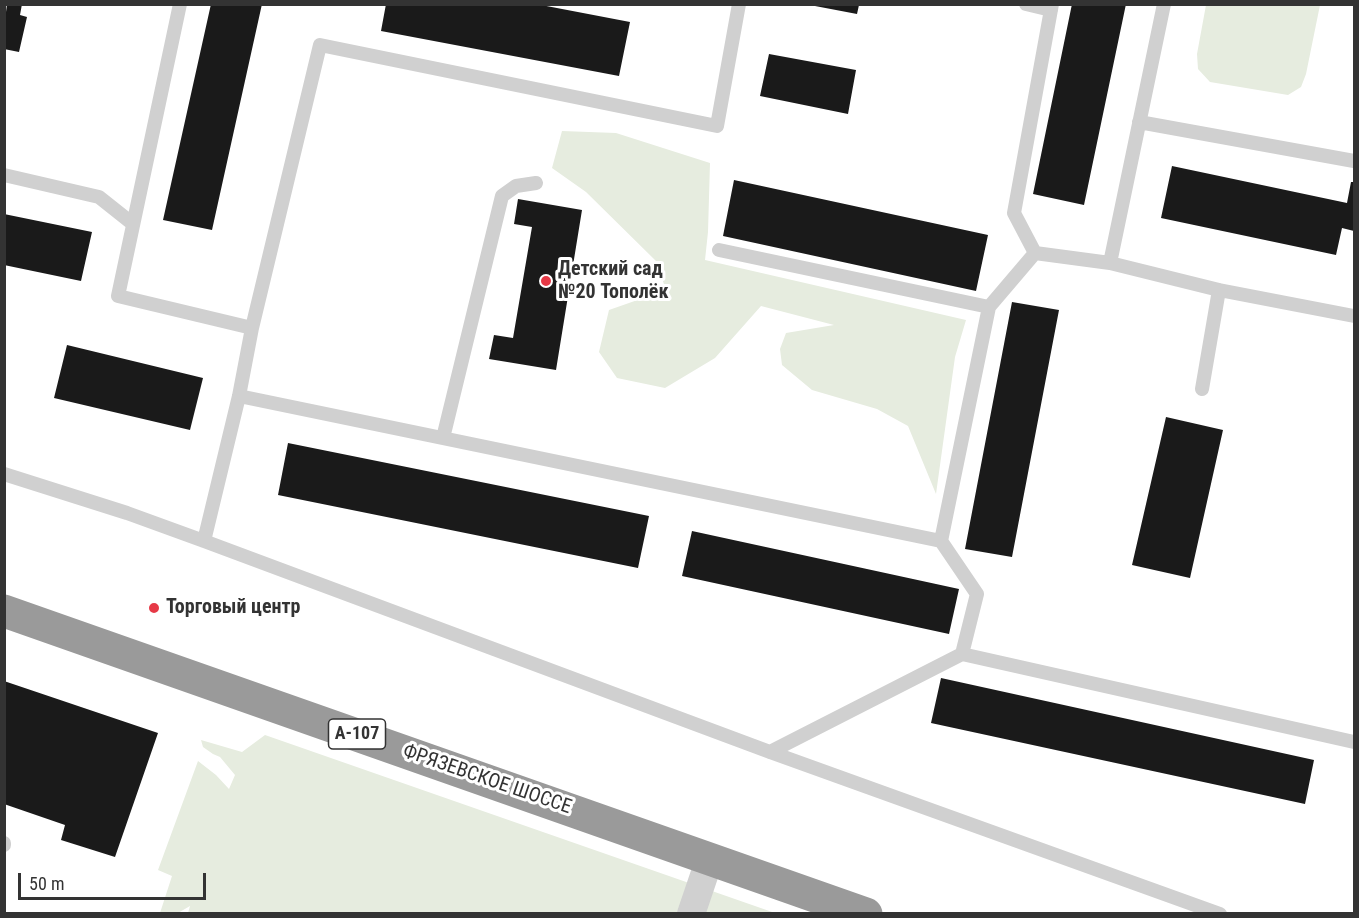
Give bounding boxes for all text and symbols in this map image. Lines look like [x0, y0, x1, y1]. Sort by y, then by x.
place label: Детский сад №20 Тополёк [558, 258, 669, 305]
marker: Детский сад №20 Тополёк [539, 274, 553, 288]
place label: Торговый центр [166, 596, 300, 620]
marker: Торговый центр [147, 601, 161, 615]
road number: А-107 [328, 719, 386, 749]
street label: ФРЯЗЕВСКОЕ ШОССЕ [399, 740, 575, 820]
scale bar [21, 861, 208, 899]
text: 50 m [29, 873, 64, 894]

